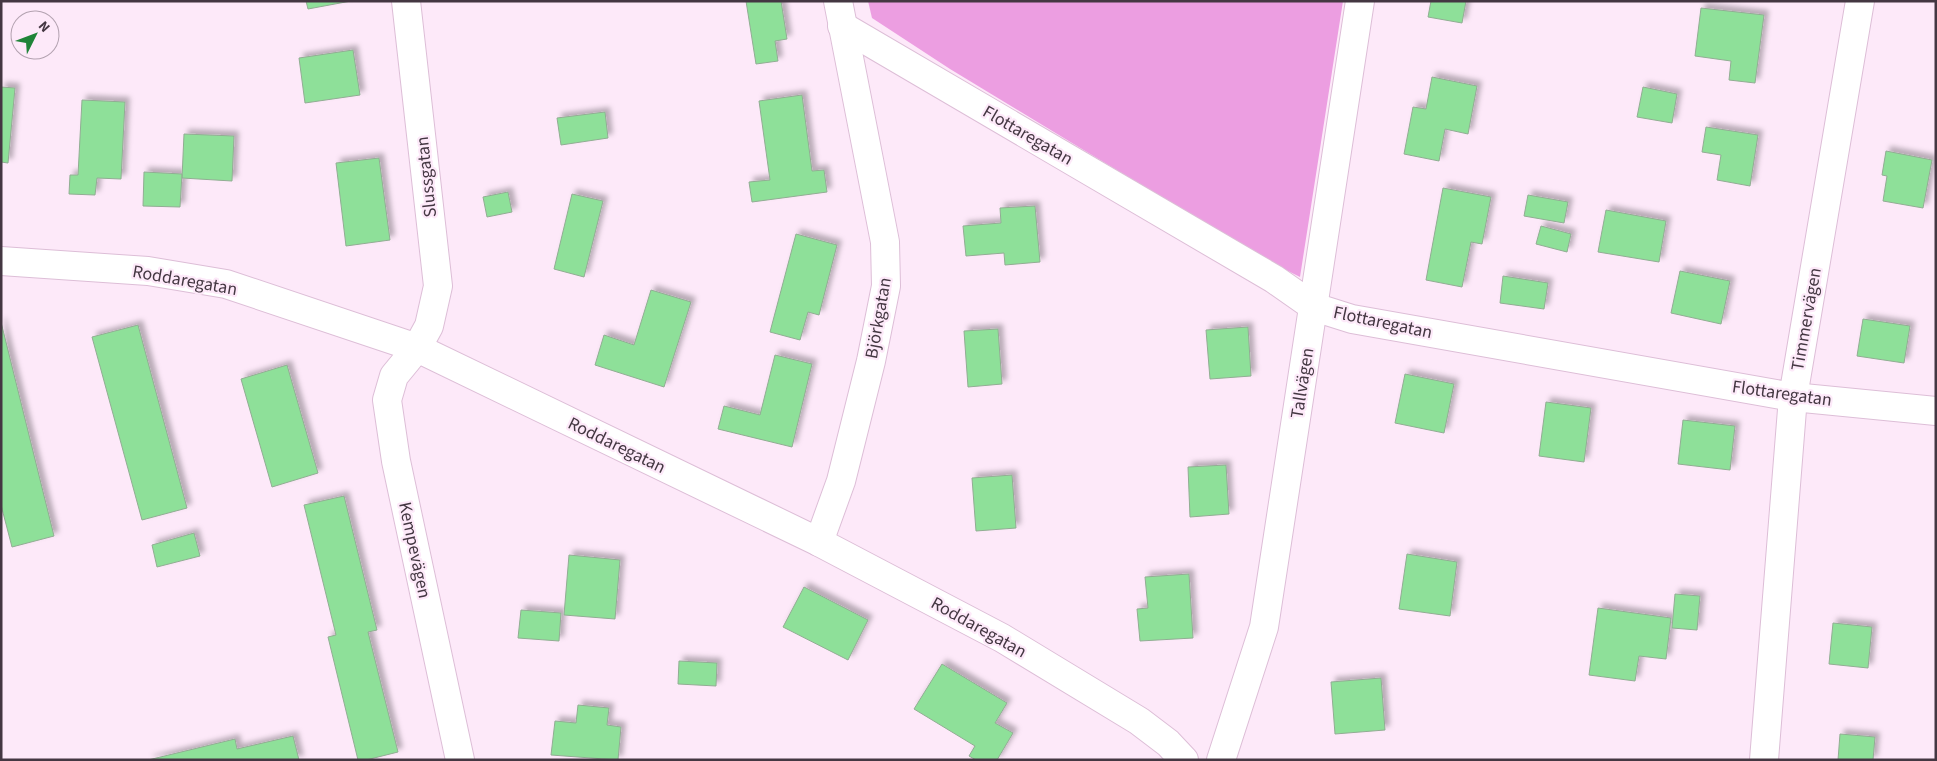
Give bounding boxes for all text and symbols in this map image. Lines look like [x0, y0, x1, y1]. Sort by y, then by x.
north arrow [10, 10, 60, 60]
text: N [33, 17, 54, 37]
street label: Flottaregatan [978, 99, 1078, 171]
street label: Slussgatan [410, 135, 443, 219]
street label: Roddaregatan [131, 259, 239, 302]
street label: Timmervägen [1785, 266, 1828, 373]
street label: Björkgatan [859, 276, 898, 361]
street label: Flottaregatan [1331, 300, 1435, 345]
street label: Tallvägen [1285, 346, 1320, 420]
street label: Flottaregatan [1730, 374, 1833, 413]
street label: Roddaregatan [564, 411, 670, 480]
street label: Kempevägen [392, 500, 437, 601]
street label: Roddaregatan [926, 591, 1031, 664]

